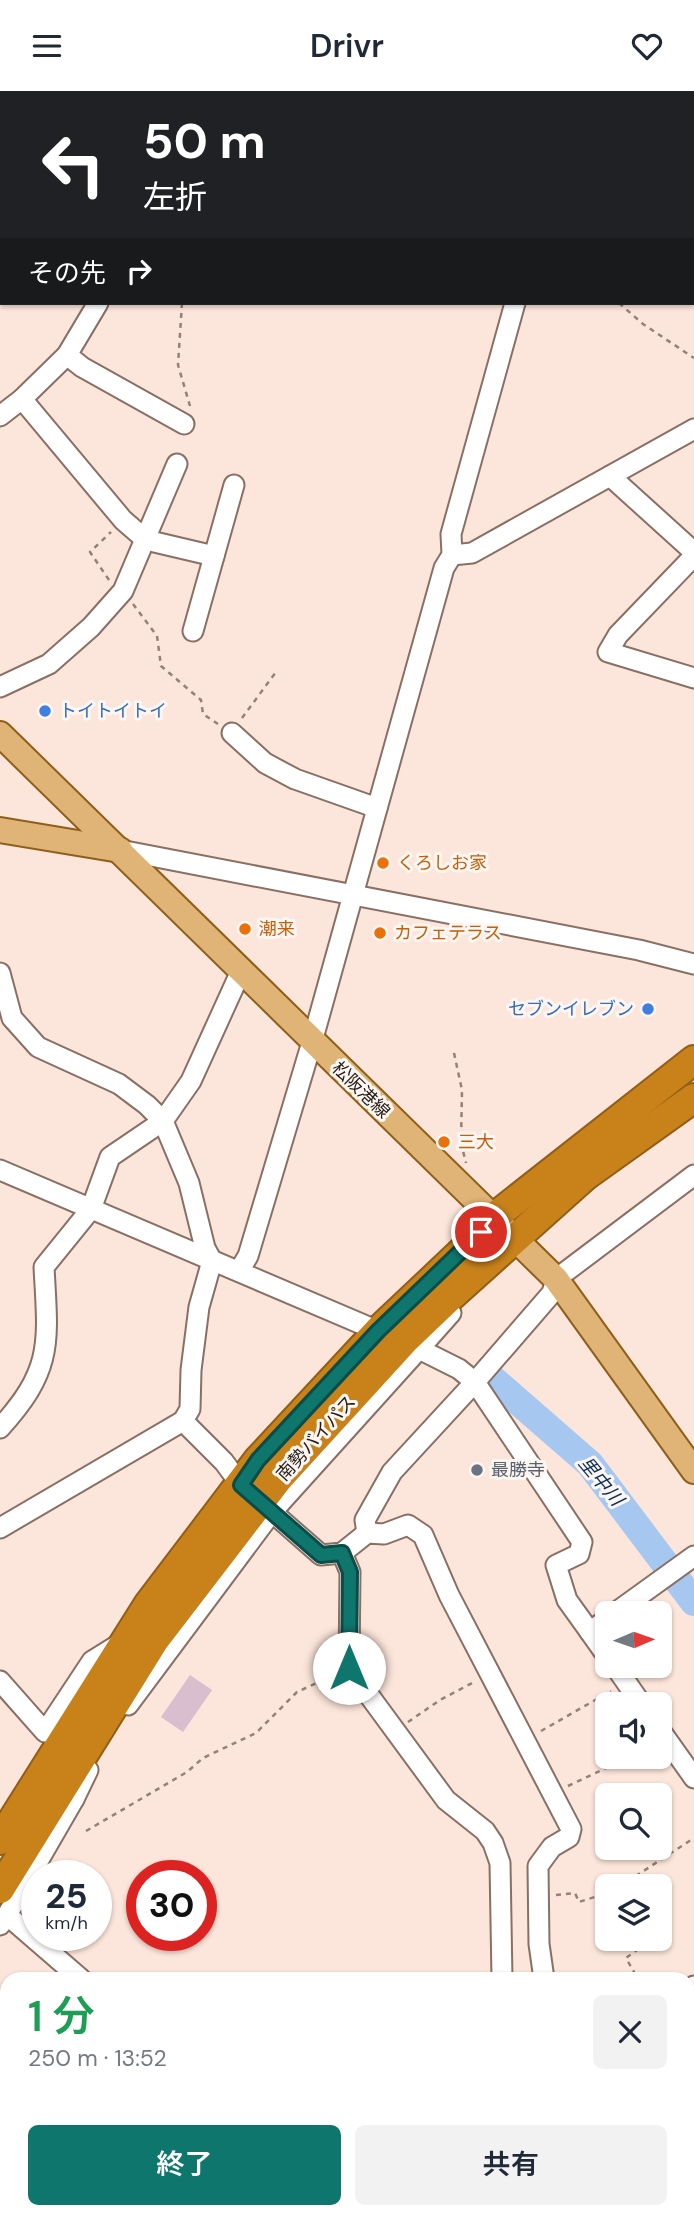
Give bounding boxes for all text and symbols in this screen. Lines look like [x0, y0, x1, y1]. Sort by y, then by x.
text: Drivr [310, 25, 384, 67]
icon: menu [28, 27, 66, 65]
icon: heart [628, 27, 666, 65]
text: 50 m [143, 109, 266, 173]
icon: left [28, 119, 119, 210]
text: 左折 [143, 176, 207, 218]
icon: right [120, 252, 158, 290]
text: その先 [28, 256, 106, 290]
place label: トイトイトイ [59, 699, 167, 723]
marker: トイトイトイ [37, 703, 53, 719]
place label: くろしお家 [397, 851, 487, 875]
marker: くろしお家 [375, 855, 391, 871]
place label: 潮来 [259, 917, 295, 941]
marker: 潮来 [237, 921, 253, 937]
place label: カフェテラス [394, 921, 502, 945]
marker: カフェテラス [372, 925, 388, 941]
place label: セブンイレブン [508, 997, 634, 1021]
marker: セブンイレブン [640, 1001, 656, 1017]
street label: 松阪港線 [327, 1056, 395, 1124]
place label: 三大 [458, 1130, 494, 1154]
marker: 三大 [436, 1134, 452, 1150]
pin [451, 1202, 511, 1262]
icon: arrive [462, 1213, 500, 1251]
street label: 南勢バイパス [271, 1390, 361, 1486]
water label: 里中川 [573, 1451, 630, 1512]
place label: 最勝寺 [491, 1458, 545, 1482]
marker: 最勝寺 [469, 1462, 485, 1478]
north arrow [595, 1601, 672, 1678]
map controls [595, 1601, 672, 1951]
position arrow [312, 1631, 386, 1705]
button: sound [595, 1692, 672, 1769]
button: search [595, 1783, 672, 1860]
speed limit sign: 30 [126, 1860, 217, 1951]
text: 25 [46, 1873, 87, 1919]
button: layers [595, 1874, 672, 1951]
text: km/h [45, 1911, 88, 1935]
text: 1 分 [28, 1989, 95, 2044]
button: close [593, 1995, 667, 2069]
text: 250 m · 13:52 [28, 2043, 167, 2073]
button: 終了 [28, 2125, 341, 2205]
button: 共有 [355, 2125, 667, 2205]

